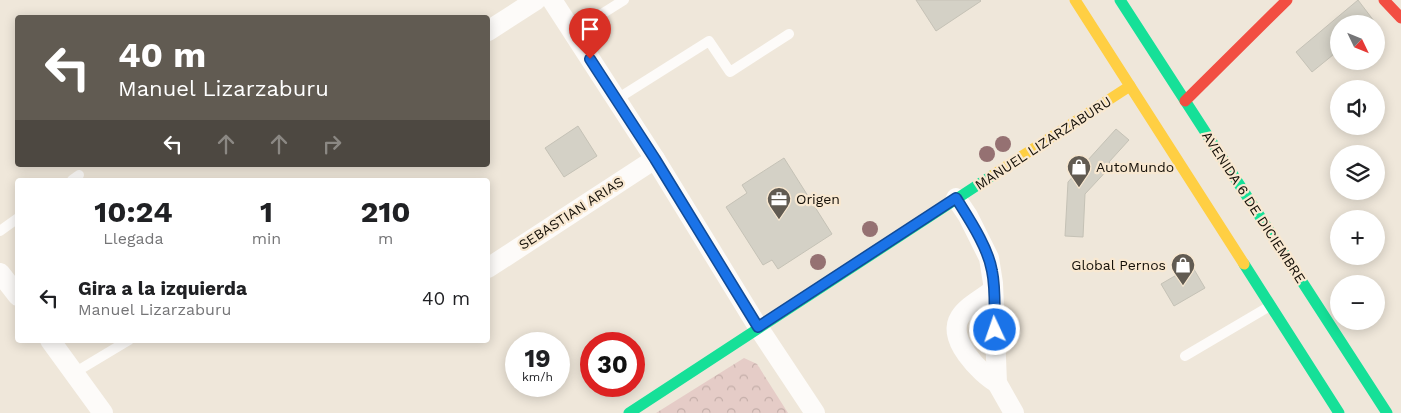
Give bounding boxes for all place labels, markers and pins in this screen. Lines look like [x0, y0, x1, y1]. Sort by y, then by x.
pin [569, 8, 611, 59]
shop icon: AutoMundo [1066, 154, 1092, 188]
place label: AutoMundo [1096, 159, 1174, 175]
office icon: Origen [766, 186, 792, 220]
place label: Origen [796, 191, 840, 207]
shop icon: Global Pernos [1170, 252, 1196, 286]
place label: Global Pernos [1071, 257, 1166, 273]

